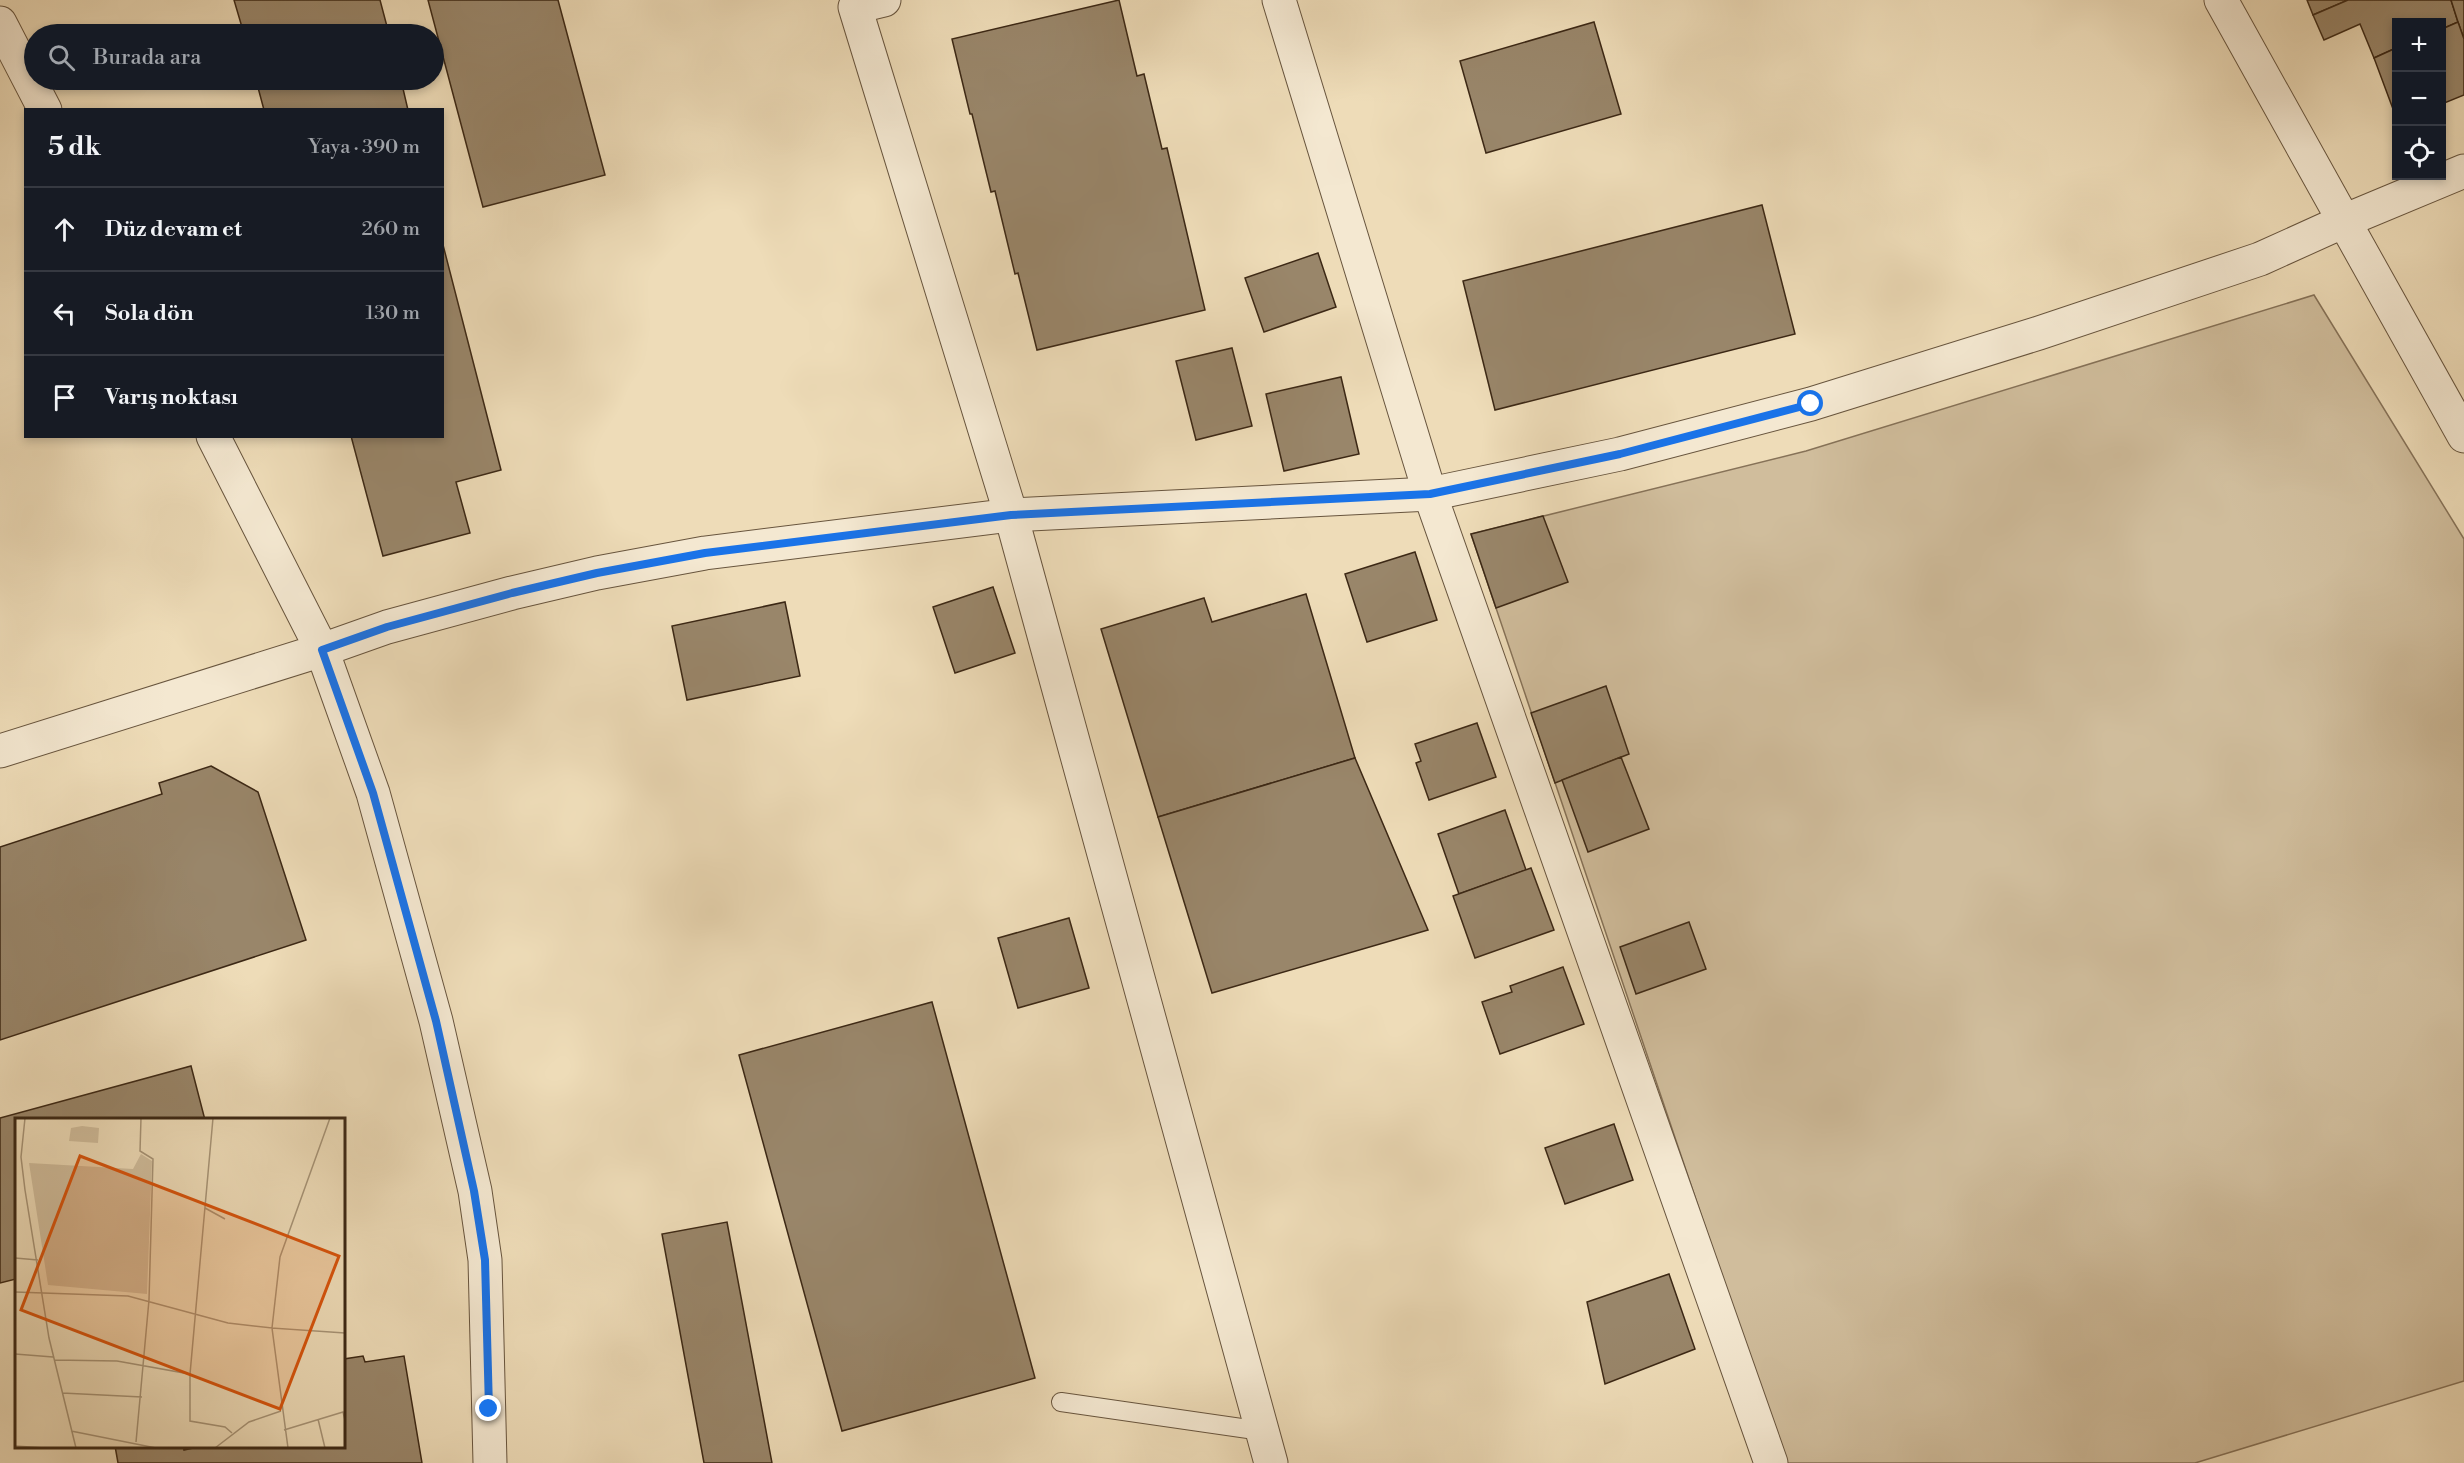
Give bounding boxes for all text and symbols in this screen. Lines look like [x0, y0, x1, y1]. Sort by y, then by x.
map controls [2392, 18, 2446, 180]
button: + [2392, 18, 2446, 72]
search box [24, 24, 444, 90]
icon: search [45, 41, 78, 74]
text: Burada ara [93, 44, 201, 71]
button: − [2392, 72, 2446, 126]
button: locate [2392, 126, 2446, 180]
text: 5 dk [48, 131, 101, 163]
text: Yaya · 390 m [309, 135, 420, 160]
icon: ahead [48, 213, 81, 246]
text: Düz devam et [105, 216, 242, 243]
text: 260 m [362, 217, 420, 242]
icon: left [48, 297, 81, 330]
text: Sola dön [105, 300, 193, 327]
text: 130 m [365, 301, 420, 326]
icon: arrive [48, 381, 81, 414]
text: Varış noktası [105, 384, 238, 411]
route start [1797, 390, 1823, 416]
inset map [15, 1118, 345, 1448]
route end [475, 1395, 501, 1421]

